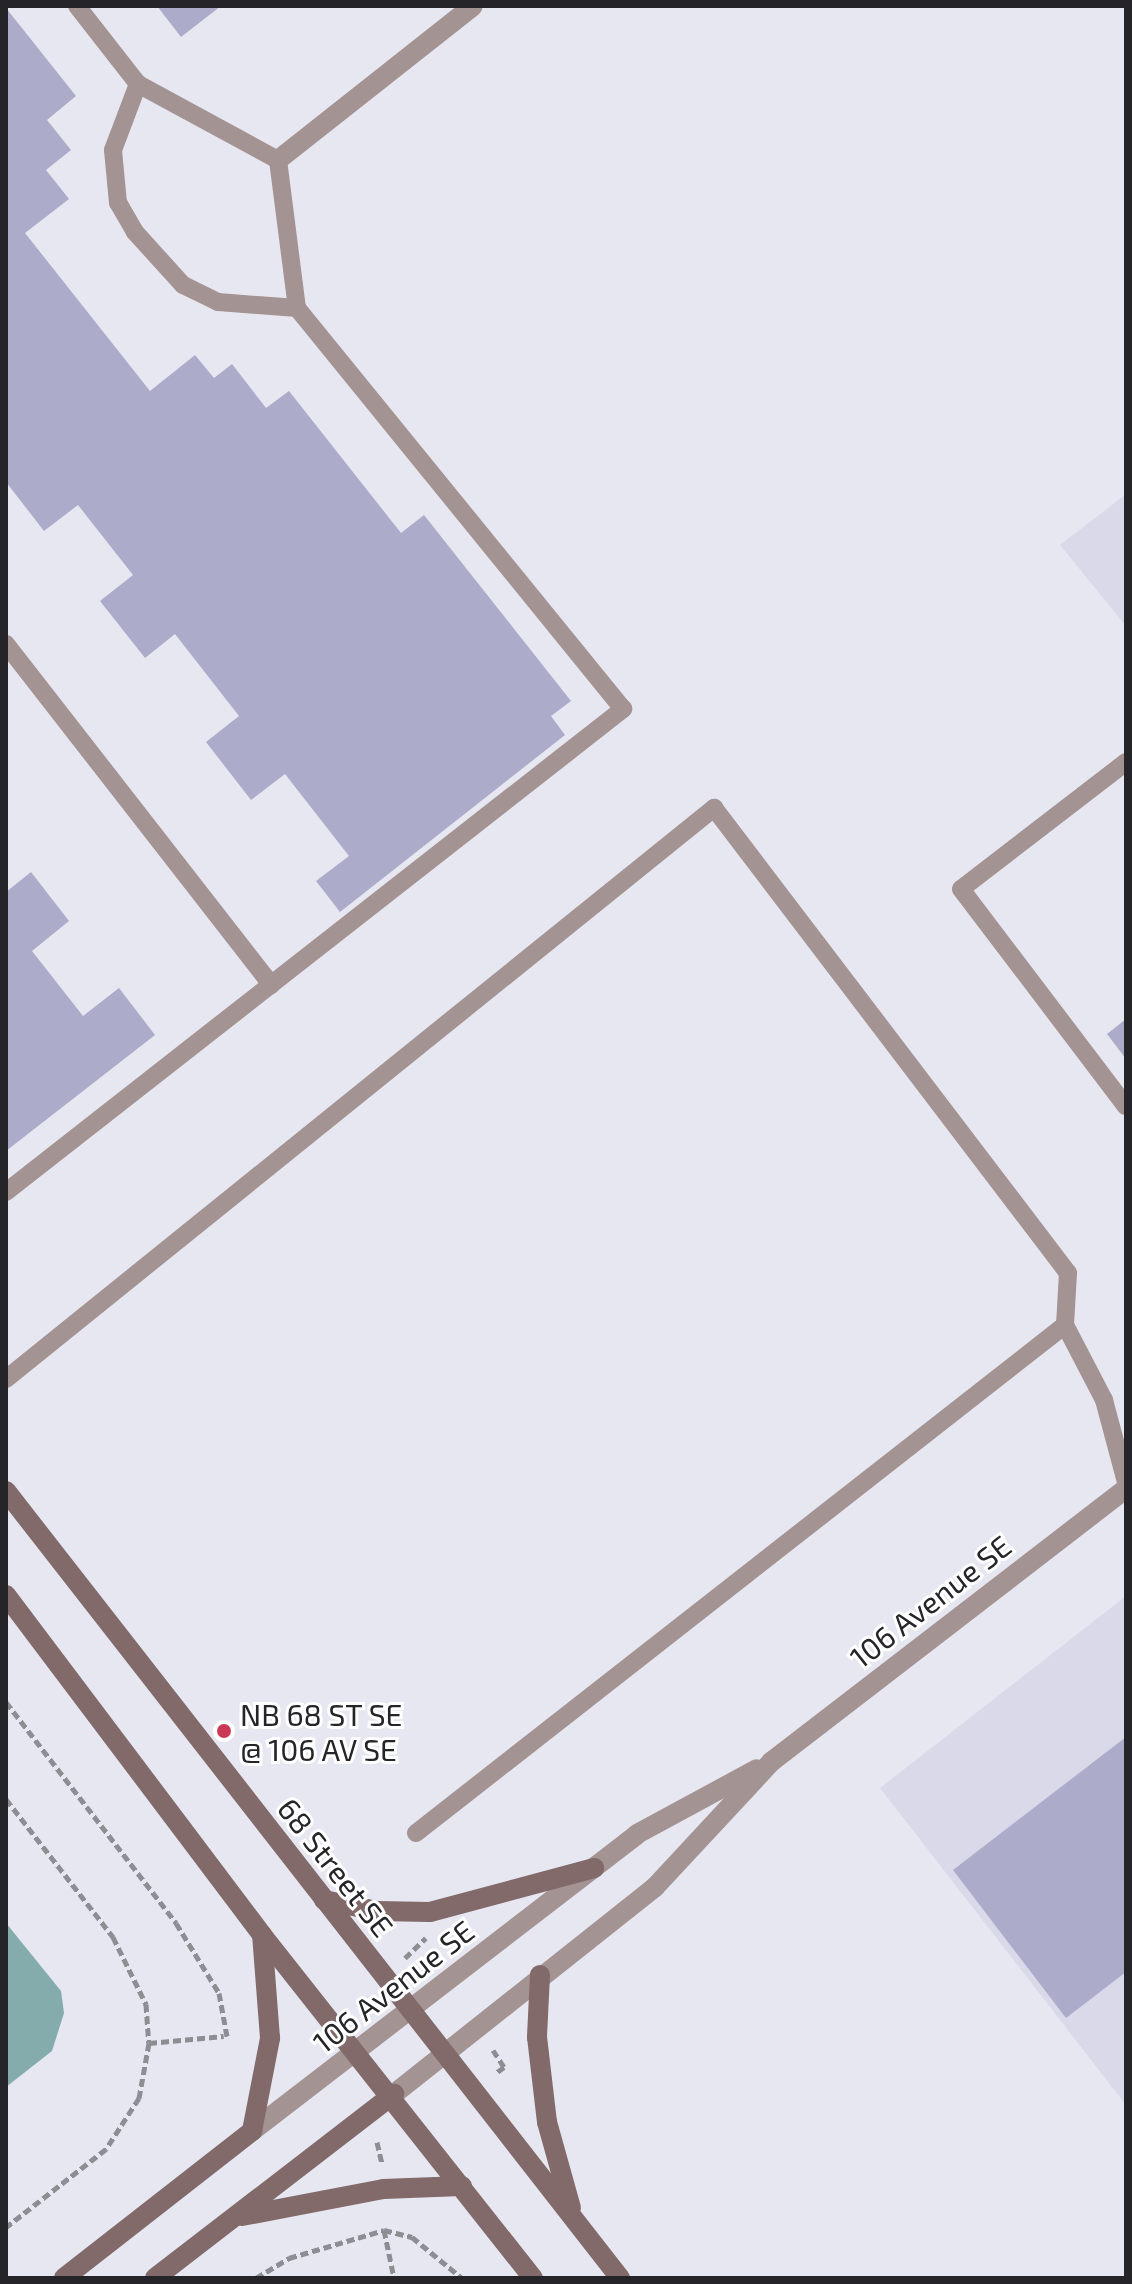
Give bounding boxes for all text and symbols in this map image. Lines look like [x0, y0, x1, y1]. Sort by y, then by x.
street label: 106 Avenue SE [842, 1527, 1018, 1675]
place label: NB 68 ST SE @ 106 AV SE [240, 1696, 403, 1766]
marker: NB 68 ST SE @ 106 AV SE [215, 1722, 233, 1740]
street label: 68 Street SE [271, 1791, 401, 1943]
street label: 106 Avenue SE [305, 1912, 481, 2060]

